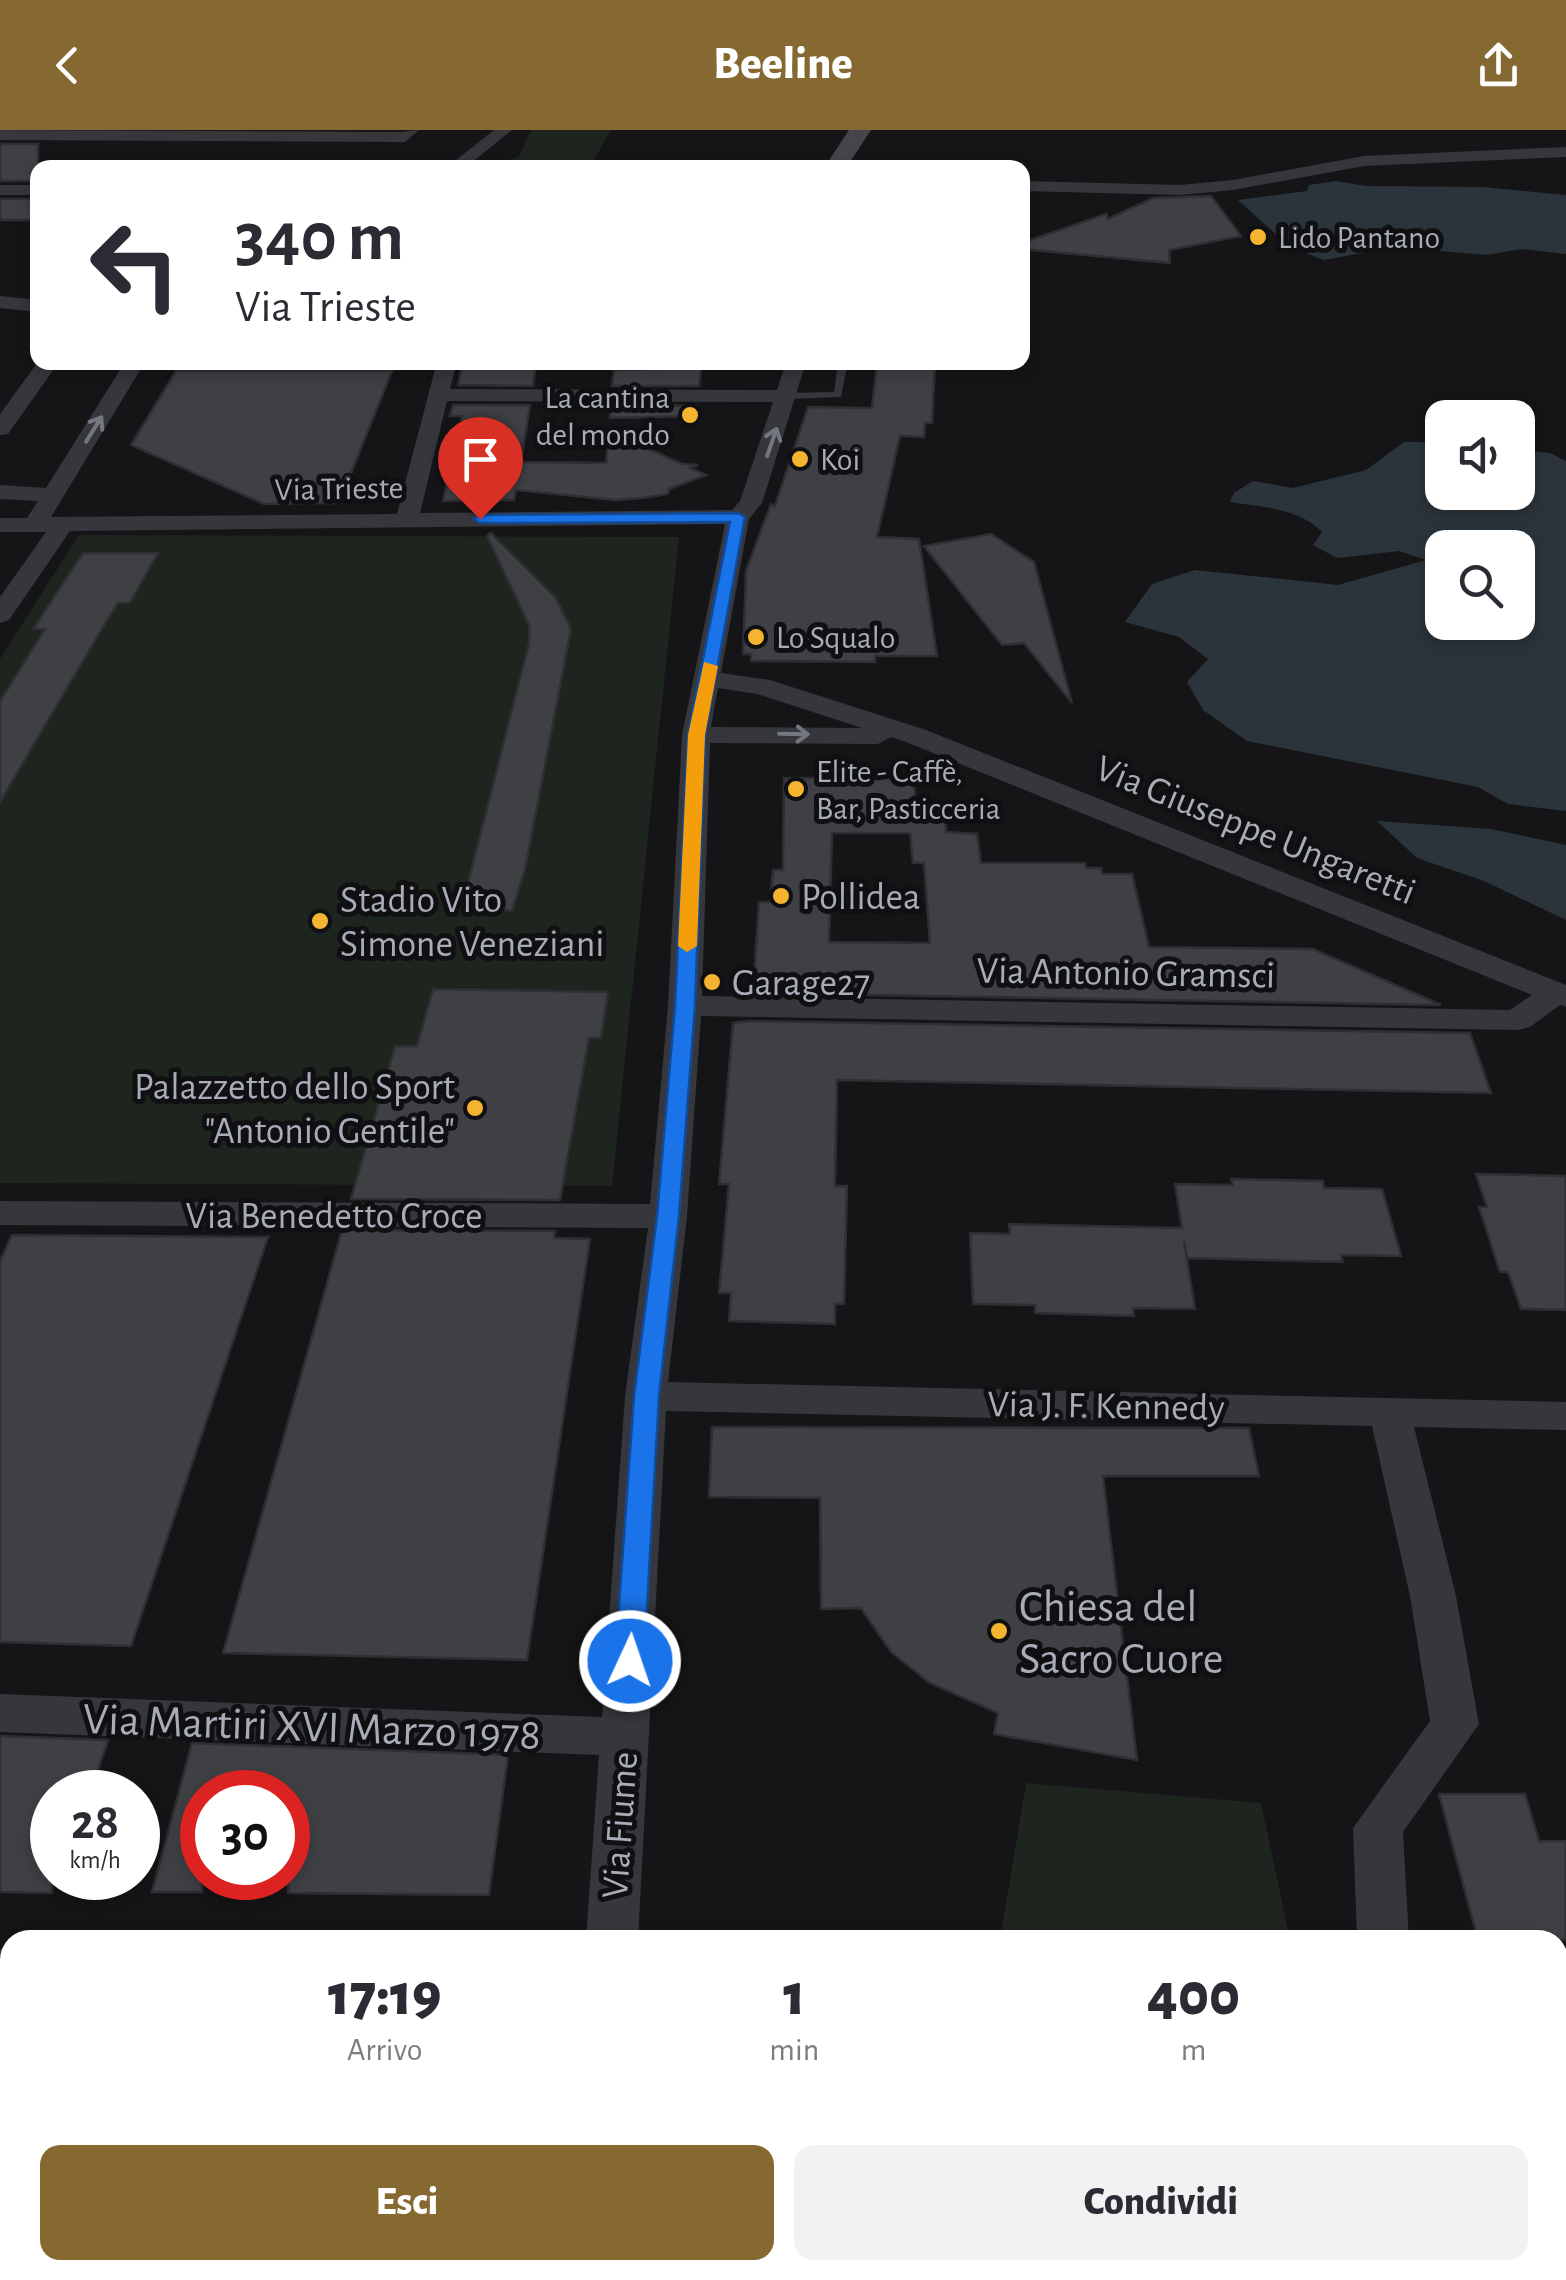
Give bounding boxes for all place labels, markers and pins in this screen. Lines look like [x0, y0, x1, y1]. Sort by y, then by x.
place label: Lido Pantano [1278, 222, 1440, 254]
marker: Lido Pantano [1247, 226, 1269, 248]
place label: La cantina del mondo [536, 382, 670, 451]
marker: La cantina del mondo [679, 404, 701, 426]
pin [438, 417, 523, 520]
place label: Koi [820, 444, 860, 476]
marker: Koi [789, 448, 811, 470]
place label: Lo Squalo [776, 622, 895, 654]
marker: Lo Squalo [745, 626, 767, 648]
place label: Elite - Caffè, Bar, Pasticceria [816, 756, 1001, 825]
marker: Elite - Caffè, Bar, Pasticceria [785, 778, 807, 800]
place label: Pollidea [801, 879, 921, 917]
place label: Stadio Vito Simone Veneziani [340, 882, 604, 964]
marker: Pollidea [770, 885, 792, 907]
marker: Stadio Vito Simone Veneziani [309, 910, 331, 932]
place label: Garage27 [732, 965, 870, 1003]
marker: Garage27 [701, 971, 723, 993]
place label: Palazzetto dello Sport "Antonio Gentile" [134, 1069, 455, 1151]
marker: Palazzetto dello Sport "Antonio Gentile" [464, 1097, 486, 1119]
place label: Chiesa del Sacro Cuore [1019, 1585, 1224, 1682]
marker: Chiesa del Sacro Cuore [988, 1620, 1010, 1642]

